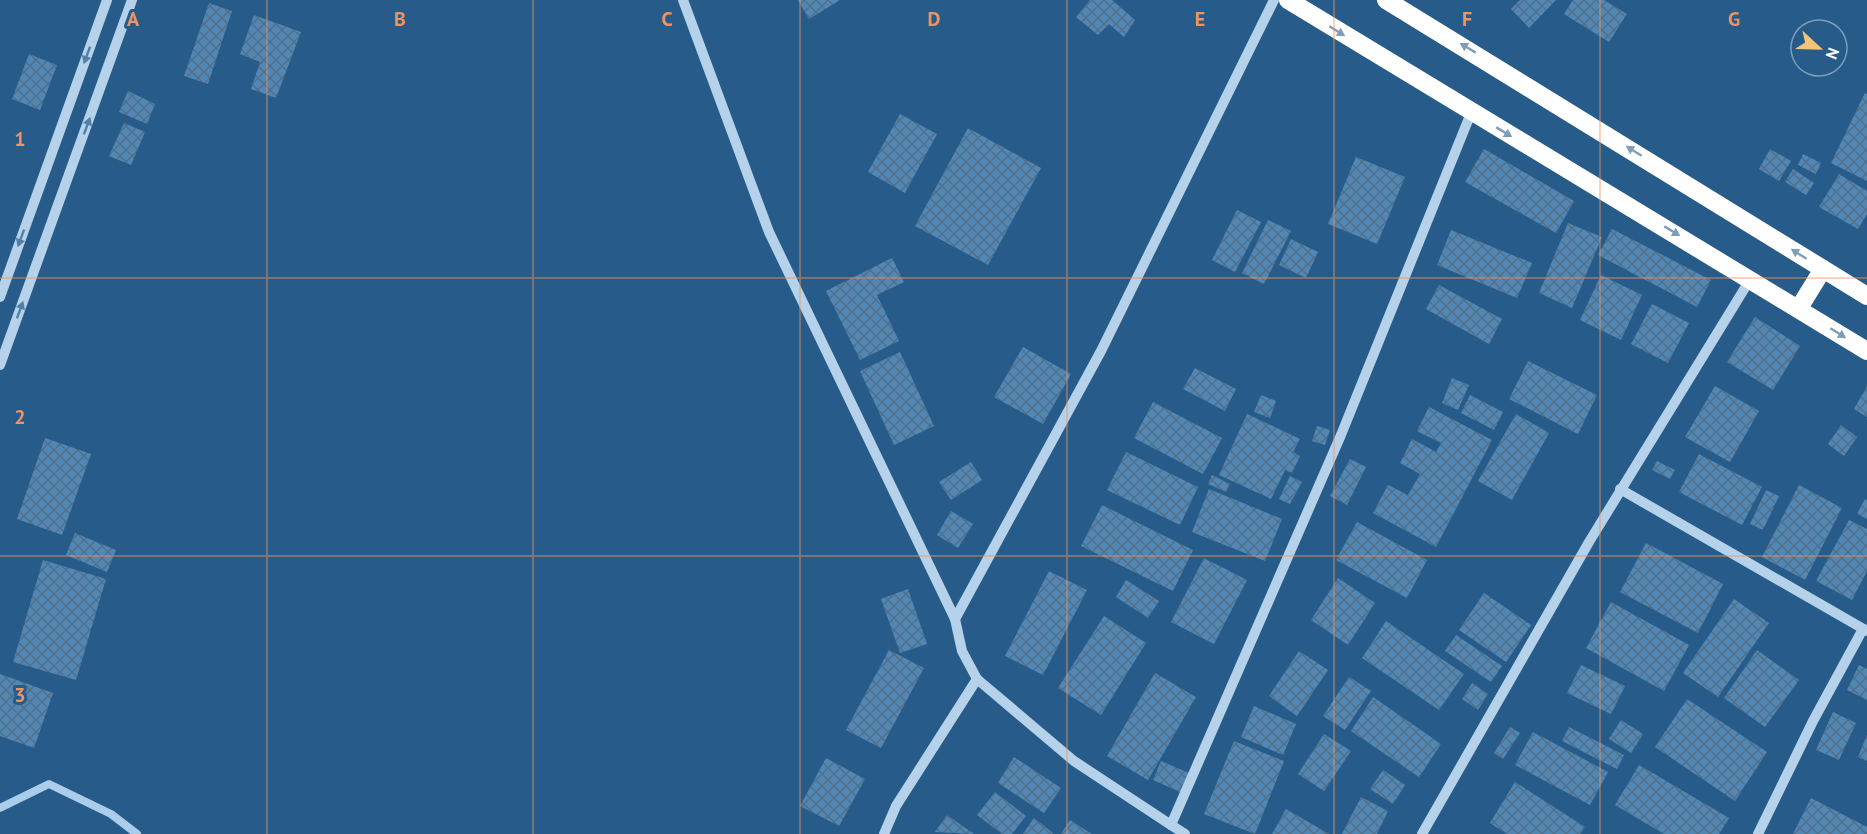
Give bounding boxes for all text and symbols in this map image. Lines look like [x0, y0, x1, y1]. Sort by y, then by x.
text: A [127, 6, 140, 32]
text: B [394, 6, 406, 32]
text: C [661, 6, 673, 32]
text: D [928, 6, 941, 32]
text: E [1195, 6, 1205, 32]
text: F [1462, 6, 1472, 32]
text: G [1728, 6, 1740, 32]
north arrow [1789, 18, 1849, 78]
one-way arrow [1329, 25, 1345, 36]
one-way arrow [1460, 43, 1476, 54]
text: N [1822, 45, 1844, 62]
one-way arrow [82, 46, 92, 64]
one-way arrow [82, 117, 92, 135]
text: 1 [14, 126, 26, 152]
one-way arrow [1496, 127, 1513, 137]
one-way arrow [1626, 146, 1642, 157]
one-way arrow [1664, 226, 1680, 237]
one-way arrow [16, 230, 26, 248]
one-way arrow [1792, 248, 1808, 260]
one-way arrow [16, 301, 25, 319]
one-way arrow [1830, 327, 1846, 338]
text: 2 [14, 404, 26, 430]
text: 3 [14, 682, 26, 708]

